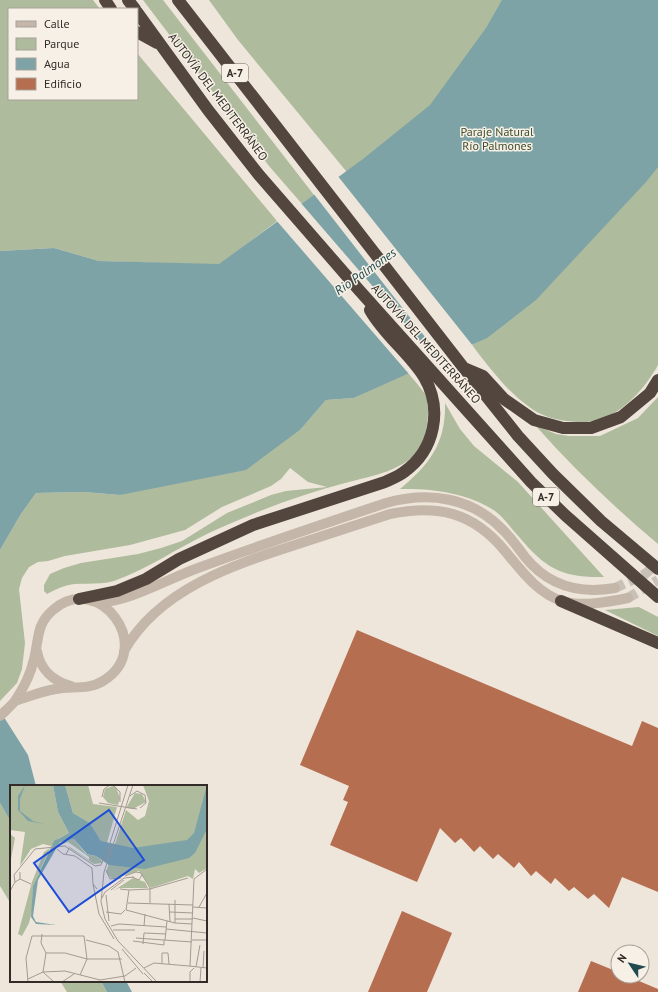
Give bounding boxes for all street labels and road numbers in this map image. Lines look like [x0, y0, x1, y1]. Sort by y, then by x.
street label: AUTOVÍA DEL MEDITERRÁNEO [165, 30, 271, 164]
road number: A-7 [222, 64, 248, 82]
street label: AUTOVÍA DEL MEDITERRÁNEO [369, 281, 484, 407]
road number: A-7 [533, 488, 559, 506]

